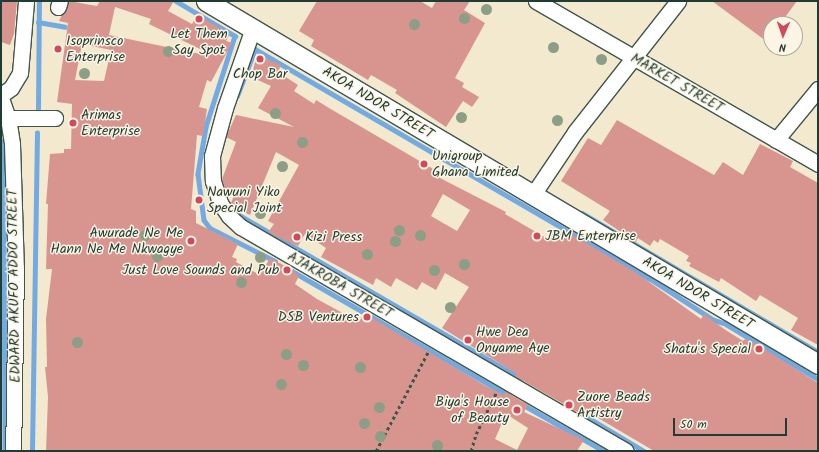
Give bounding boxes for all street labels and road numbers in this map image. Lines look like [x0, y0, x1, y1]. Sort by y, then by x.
street label: MARKET STREET [628, 50, 726, 116]
street label: AKOA NDOR STREET [319, 63, 437, 143]
street label: EDWARD AKUFO ADDO STREET [4, 189, 24, 383]
street label: AJAKROBA STREET [284, 248, 396, 322]
street label: AKOA NDOR STREET [639, 253, 757, 333]

